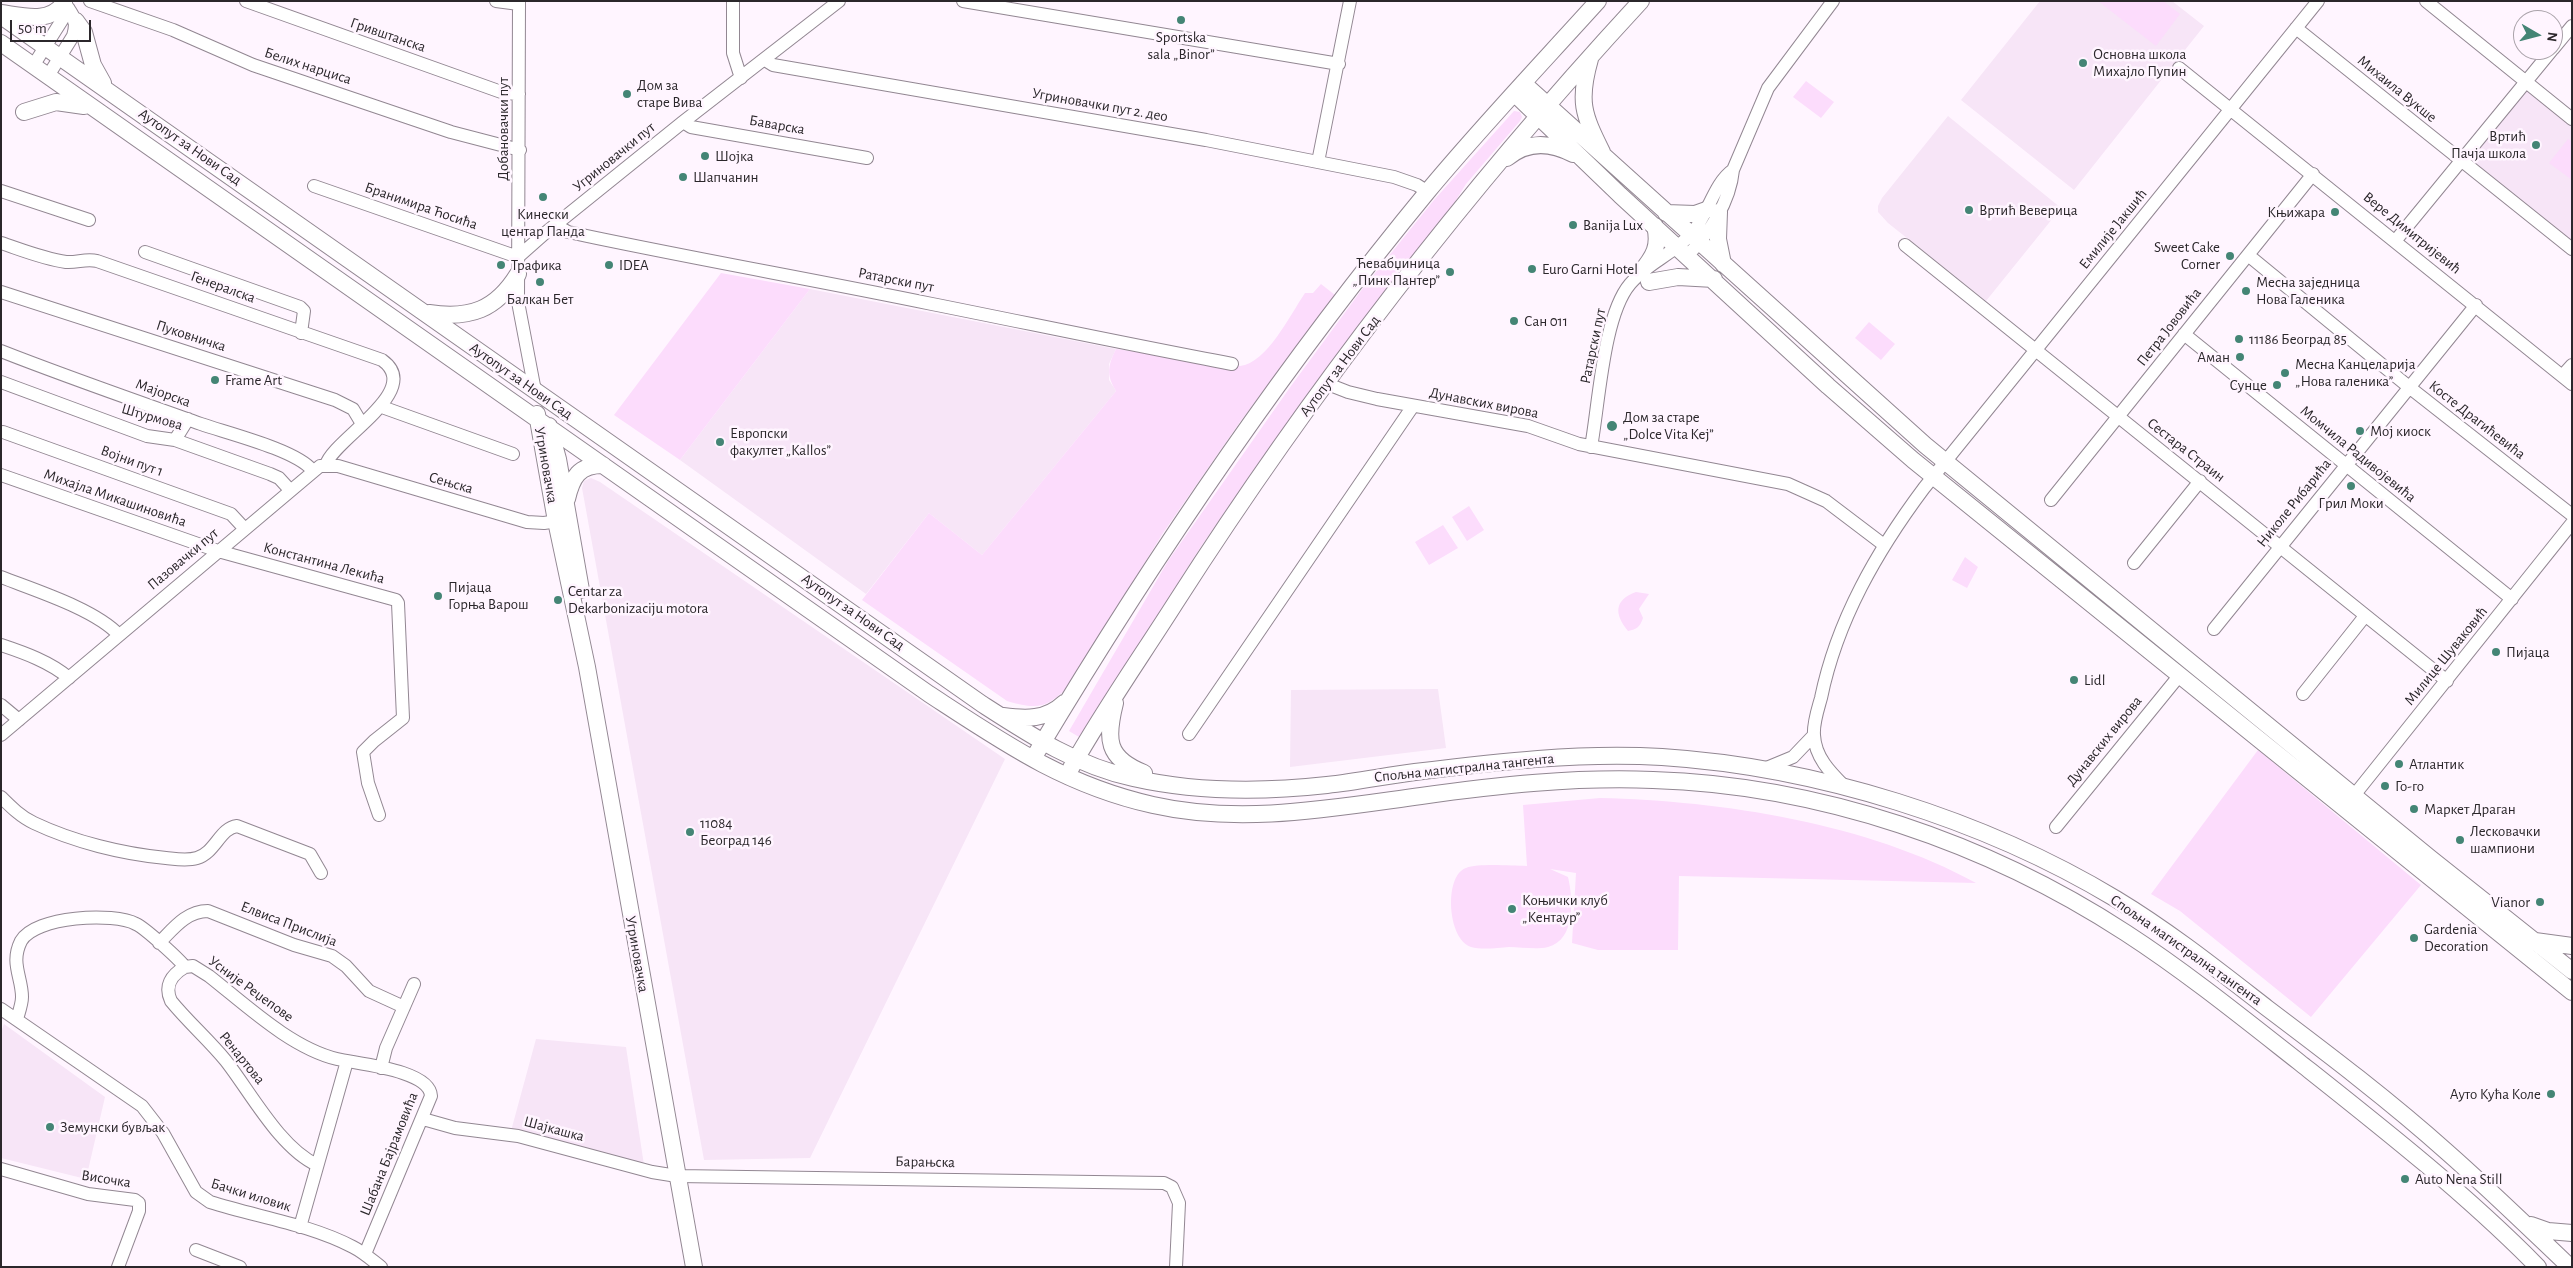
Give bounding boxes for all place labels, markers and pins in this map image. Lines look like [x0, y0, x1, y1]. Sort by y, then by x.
marker: Sportska sala „Binor” [1175, 14, 1187, 26]
place label: Sportska sala „Binor” [1147, 28, 1215, 63]
place label: Основна школа Михајло Пупин [2093, 45, 2187, 80]
marker: Основна школа Михајло Пупин [2077, 57, 2089, 69]
place label: Дом за старе Вива [637, 76, 702, 111]
marker: Дом за старе Вива [621, 88, 633, 100]
place label: Вртић Пачја школа [2451, 127, 2526, 162]
marker: Вртић Пачја школа [2530, 139, 2542, 151]
place label: Шојка [715, 147, 754, 165]
marker: Шојка [699, 150, 711, 162]
place label: Шапчанин [693, 168, 759, 186]
marker: Шапчанин [677, 171, 689, 183]
marker: Кинески центар Панда [537, 191, 549, 203]
place label: Вртић Веверица [1979, 201, 2078, 219]
place label: Књижара [2267, 203, 2325, 221]
marker: Вртић Веверица [1963, 204, 1975, 216]
place label: Кинески центар Панда [501, 205, 585, 240]
marker: Књижара [2329, 206, 2341, 218]
place label: Banija Lux [1583, 216, 1643, 234]
marker: Banija Lux [1567, 219, 1579, 231]
place label: Sweet Cake Corner [2154, 238, 2220, 273]
marker: Sweet Cake Corner [2224, 250, 2236, 262]
place label: Ћевабџиница „Пинк Пантер” [1352, 254, 1440, 289]
place label: Трафика [511, 256, 562, 274]
place label: IDEA [619, 256, 649, 274]
marker: Трафика [495, 259, 507, 271]
marker: IDEA [603, 259, 615, 271]
place label: Euro Garni Hotel [1542, 260, 1638, 278]
marker: Euro Garni Hotel [1526, 263, 1538, 275]
marker: Ћевабџиница „Пинк Пантер” [1444, 266, 1456, 278]
place label: Месна заједница Нова Галеника [2256, 273, 2360, 308]
marker: Балкан Бет [534, 276, 546, 288]
marker: Месна заједница Нова Галеника [2240, 285, 2252, 297]
place label: Балкан Бет [507, 290, 573, 308]
place label: Сан 011 [1524, 312, 1568, 330]
marker: Сан 011 [1508, 315, 1520, 327]
place label: 11186 Београд 85 [2249, 330, 2347, 348]
marker: 11186 Београд 85 [2233, 333, 2245, 345]
place label: Аман [2197, 348, 2230, 366]
marker: Аман [2234, 351, 2246, 363]
place label: Месна Канцеларија „Нова галеника” [2295, 355, 2416, 390]
marker: Месна Канцеларија „Нова галеника” [2279, 367, 2291, 379]
place label: Frame Art [225, 371, 282, 389]
marker: Frame Art [209, 374, 221, 386]
place label: Сунце [2229, 376, 2267, 394]
marker: Сунце [2271, 379, 2283, 391]
place label: Дом за старе „Dolce Vita Kej” [1623, 408, 1714, 443]
marker: Дом за старе „Dolce Vita Kej” [1605, 419, 1619, 433]
place label: Мој киоск [2370, 422, 2431, 440]
place label: Европски факултет „Kallos” [730, 424, 831, 459]
marker: Мој киоск [2354, 425, 2366, 437]
marker: Европски факултет „Kallos” [714, 436, 726, 448]
marker: Грил Моки [2345, 480, 2357, 492]
place label: Грил Моки [2318, 494, 2384, 512]
place label: Пијаца Горња Варош [448, 578, 529, 613]
place label: Centar za Dekarbonizaciju motora [568, 582, 708, 617]
marker: Пијаца Горња Варош [432, 590, 444, 602]
marker: Centar za Dekarbonizaciju motora [552, 594, 564, 606]
place label: Пијаца [2506, 643, 2550, 661]
marker: Пијаца [2490, 646, 2502, 658]
place label: Lidl [2084, 671, 2105, 689]
marker: Lidl [2068, 674, 2080, 686]
place label: Атлантик [2409, 755, 2464, 773]
marker: Атлантик [2393, 758, 2405, 770]
place label: Го-го [2395, 777, 2424, 795]
marker: Го-го [2379, 780, 2391, 792]
place label: Маркет Драган [2424, 800, 2516, 818]
marker: Маркет Драган [2408, 803, 2420, 815]
place label: 11084 Београд 146 [700, 814, 772, 849]
place label: Лесковачки шампиони [2470, 822, 2541, 857]
marker: 11084 Београд 146 [684, 826, 696, 838]
marker: Лесковачки шампиони [2454, 834, 2466, 846]
place label: Коњички клуб „Кентаур” [1522, 891, 1608, 926]
place label: Vianor [2491, 893, 2530, 911]
marker: Vianor [2534, 896, 2546, 908]
marker: Коњички клуб „Кентаур” [1506, 903, 1518, 915]
place label: Gardenia Decoration [2424, 920, 2489, 955]
marker: Gardenia Decoration [2408, 932, 2420, 944]
place label: Ауто Кућа Коле [2450, 1085, 2541, 1103]
marker: Ауто Кућа Коле [2545, 1088, 2557, 1100]
place label: Земунски бувљак [60, 1118, 165, 1136]
marker: Земунски бувљак [44, 1121, 56, 1133]
place label: Auto Nena Still [2415, 1170, 2502, 1188]
marker: Auto Nena Still [2399, 1173, 2411, 1185]

